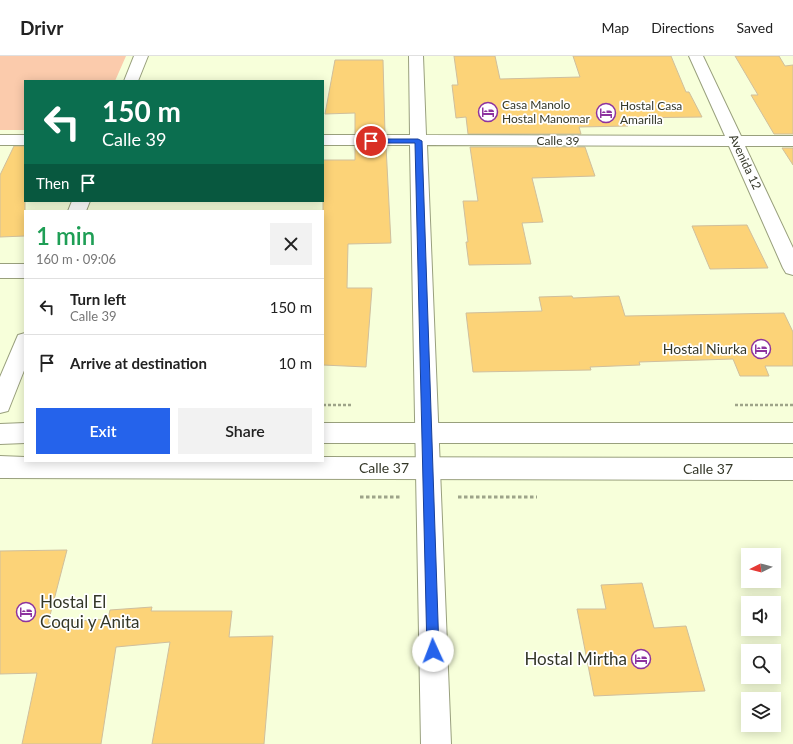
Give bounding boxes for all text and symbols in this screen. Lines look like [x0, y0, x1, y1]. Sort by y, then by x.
text: Drivr [20, 16, 63, 39]
text: Map [602, 19, 629, 36]
text: Directions [651, 19, 714, 36]
text: Saved [736, 19, 773, 36]
text: 150 m [102, 94, 181, 128]
icon: left [36, 96, 88, 148]
place label: Casa Manolo Hostal Manomar [502, 97, 590, 126]
place label: Hostal Casa Amarilla [620, 98, 682, 127]
hotel icon: Casa Manolo Hostal Manomar [477, 101, 499, 123]
hotel icon: Hostal Casa Amarilla [595, 102, 617, 124]
pin [354, 124, 388, 158]
text: Calle 39 [102, 128, 166, 150]
icon: arrive [360, 130, 382, 152]
street label: Avenida 12 [726, 132, 765, 192]
street label: Calle 39 [537, 133, 580, 148]
icon: arrive [77, 172, 99, 194]
text: Then [36, 174, 69, 192]
text: 1 min [36, 221, 95, 250]
button: close [270, 223, 312, 265]
text: 160 m · 09:06 [36, 251, 116, 267]
text: Turn left [70, 290, 126, 308]
icon: left [36, 296, 58, 318]
text: 150 m [270, 298, 312, 316]
text: Calle 39 [70, 308, 117, 324]
hotel icon: Hostal Niurka [750, 338, 772, 360]
place label: Hostal Niurka [663, 340, 747, 357]
icon: arrive [36, 352, 58, 374]
text: Arrive at destination [70, 354, 207, 372]
text: 10 m [278, 354, 312, 372]
button: Exit [36, 408, 170, 454]
button: Share [178, 408, 312, 454]
street label: Calle 37 [359, 459, 409, 476]
street label: Calle 37 [683, 460, 733, 477]
north arrow [741, 548, 781, 588]
map controls [741, 548, 781, 732]
place label: Hostal El Coqui y Anita [40, 591, 140, 632]
button: sound [741, 596, 781, 636]
hotel icon: Hostal El Coqui y Anita [15, 601, 37, 623]
position arrow [412, 630, 454, 672]
button: search [741, 644, 781, 684]
place label: Hostal Mirtha [524, 648, 627, 669]
hotel icon: Hostal Mirtha [630, 648, 652, 670]
button: layers [741, 692, 781, 732]

